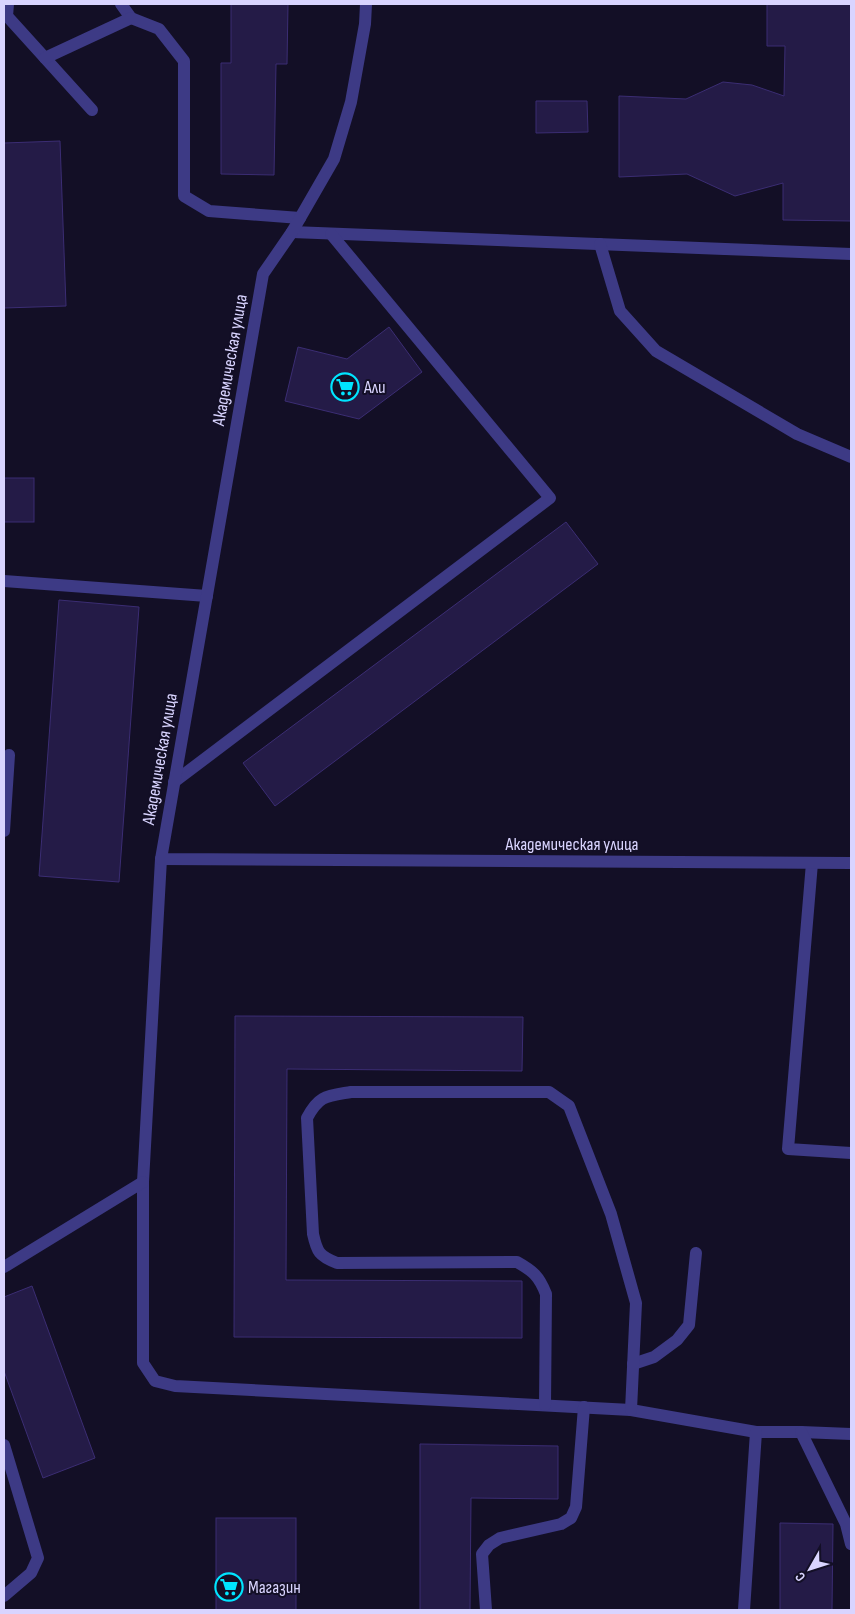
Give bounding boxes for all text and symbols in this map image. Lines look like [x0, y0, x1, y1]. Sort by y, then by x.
street label: Академическая улица [208, 293, 252, 428]
supermarket icon: Али [330, 372, 360, 402]
place label: Али [363, 377, 386, 398]
street label: Академическая улица [138, 692, 182, 827]
street label: Академическая улица [505, 834, 639, 855]
north arrow [785, 1544, 835, 1594]
text: С [791, 1569, 809, 1585]
supermarket icon: Магазин [214, 1572, 244, 1602]
place label: Магазин [248, 1577, 301, 1598]

